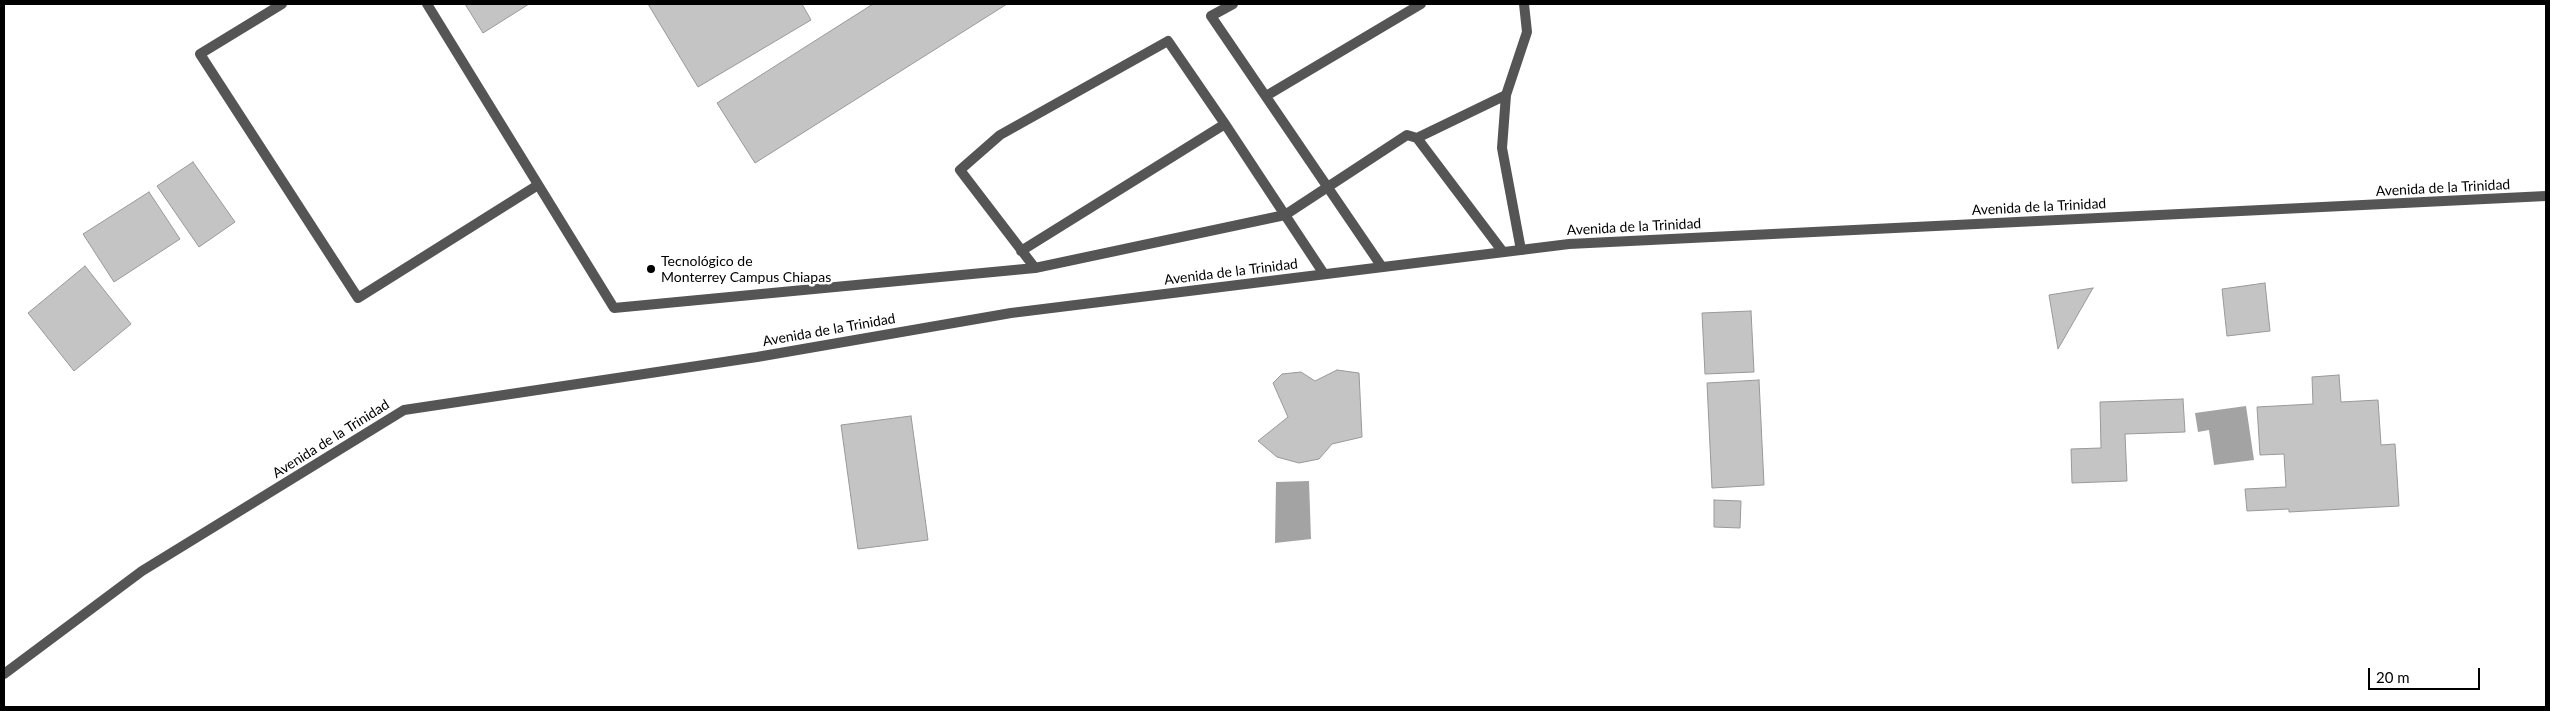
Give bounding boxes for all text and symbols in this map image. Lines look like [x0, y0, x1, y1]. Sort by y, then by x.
street label: Avenida de la Trinidad [2375, 176, 2511, 200]
street label: Avenida de la Trinidad [1971, 195, 2107, 219]
street label: Avenida de la Trinidad [1566, 215, 1702, 239]
place label: Tecnológico de Monterrey Campus Chiapas [661, 253, 831, 286]
street label: Avenida de la Trinidad [1163, 255, 1299, 289]
marker: Tecnológico de Monterrey Campus Chiapas [645, 263, 657, 275]
street label: Avenida de la Trinidad [761, 310, 897, 350]
street label: Avenida de la Trinidad [269, 396, 393, 482]
scale bar [2370, 658, 2482, 690]
text: 20 m [2376, 668, 2410, 686]

